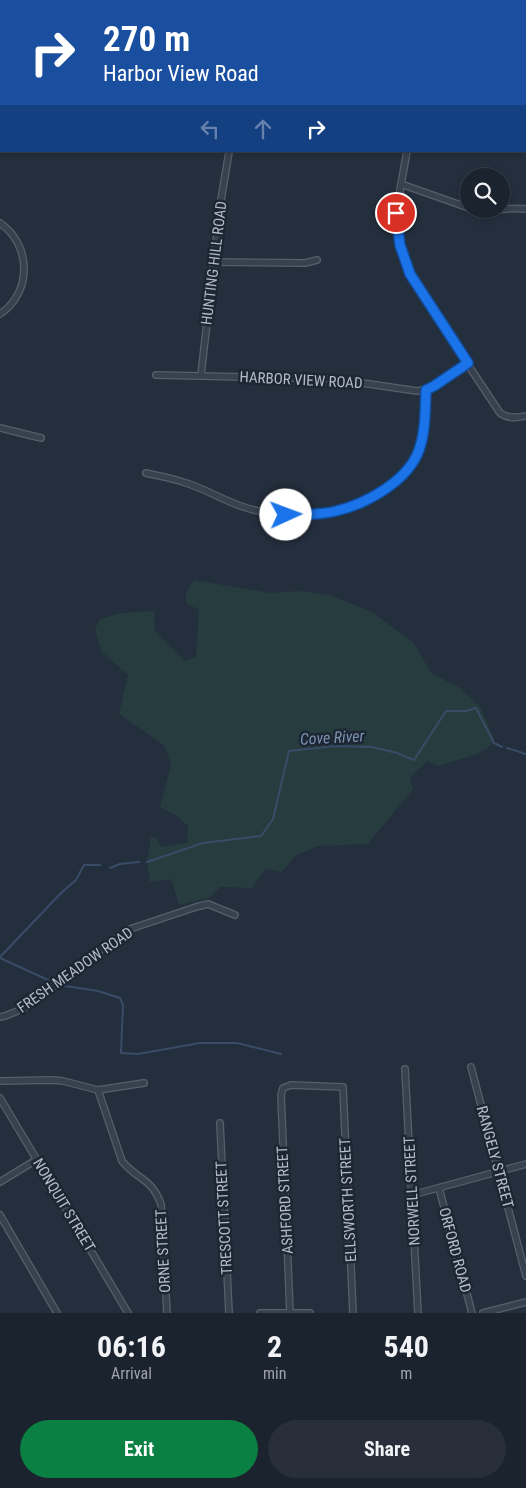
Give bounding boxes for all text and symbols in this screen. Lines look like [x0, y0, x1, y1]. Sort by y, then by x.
text: 270 m [103, 19, 190, 60]
icon: right [20, 20, 85, 85]
text: Harbor View Road [103, 61, 259, 86]
icon: left [196, 115, 224, 143]
icon: ahead [249, 115, 277, 143]
icon: right [302, 115, 330, 143]
map controls [460, 168, 510, 218]
button: search [460, 168, 510, 218]
pin [375, 192, 417, 234]
icon: arrive [382, 199, 410, 227]
street label: HUNTING HILL ROAD [197, 200, 231, 326]
street label: HARBOR VIEW ROAD [239, 368, 363, 392]
position arrow [259, 488, 311, 540]
water label: Cove River [299, 726, 366, 749]
street label: FRESH MEADOW ROAD [14, 923, 136, 1017]
street label: RANGELY STREET [473, 1104, 517, 1210]
street label: NORWELL STREET [400, 1136, 424, 1246]
street label: ELLSWORTH STREET [336, 1137, 360, 1263]
street label: ASHFORD STREET [273, 1145, 297, 1255]
street label: NONQUIT STREET [29, 1155, 99, 1255]
street label: TRESCOTT STREET [212, 1161, 236, 1275]
street label: ORFORD ROAD [435, 1206, 475, 1294]
street label: ORNE STREET [152, 1209, 174, 1293]
text: 06:16 [97, 1329, 166, 1364]
text: 2 [267, 1329, 282, 1364]
text: 540 [383, 1329, 429, 1364]
text: Arrival [111, 1364, 152, 1383]
text: min [263, 1364, 286, 1383]
text: m [400, 1364, 412, 1383]
button: Exit [20, 1420, 258, 1478]
button: Share [268, 1420, 506, 1478]

